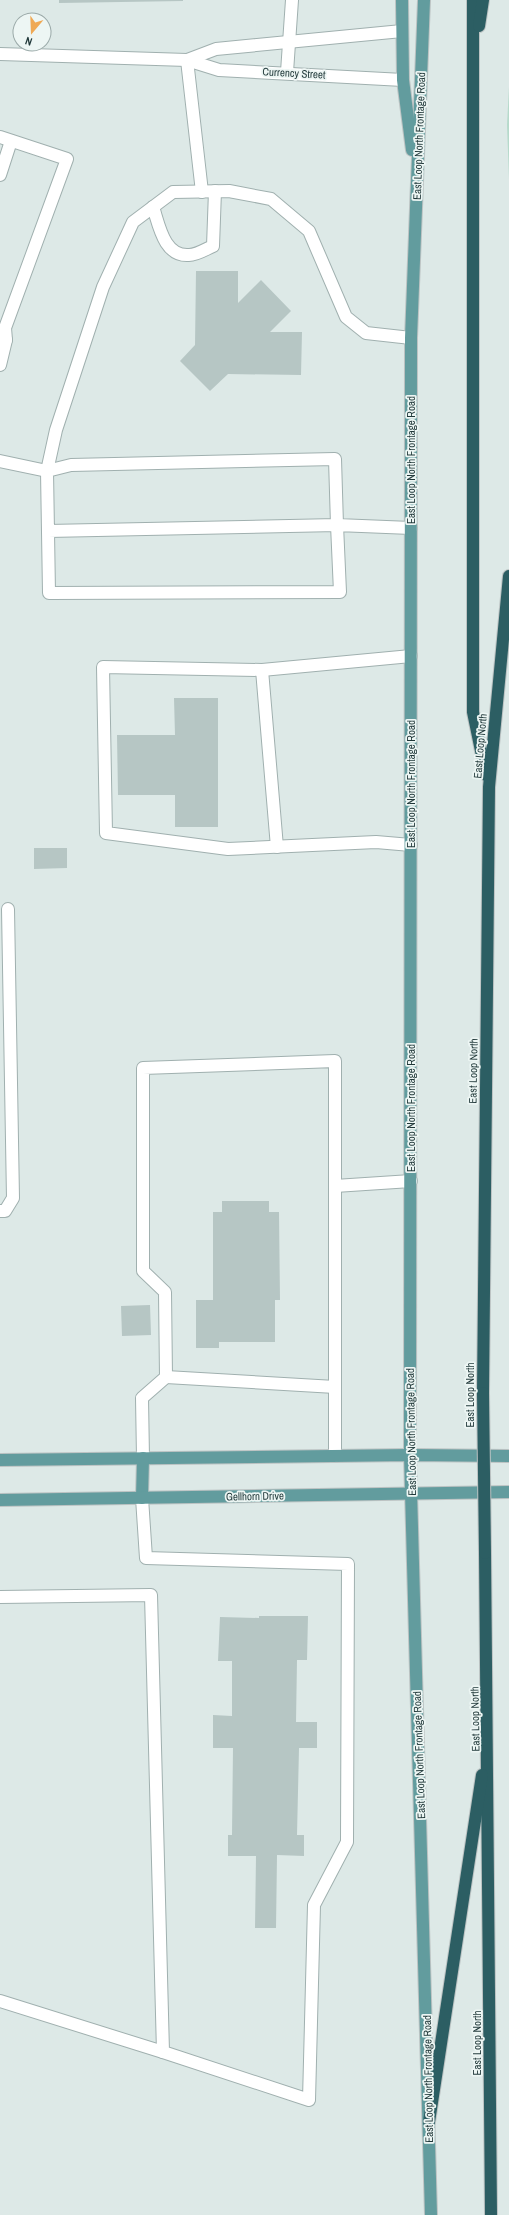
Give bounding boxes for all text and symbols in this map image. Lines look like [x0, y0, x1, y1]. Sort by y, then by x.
north arrow [12, 12, 52, 52]
text: N [23, 34, 34, 49]
street label: Currency Street [262, 64, 326, 82]
street label: East Loop North Frontage Road [410, 72, 428, 200]
street label: East Loop North Frontage Road [404, 396, 418, 524]
street label: East Loop North [470, 713, 490, 779]
street label: East Loop North Frontage Road [404, 720, 418, 848]
street label: East Loop North [465, 1038, 481, 1104]
street label: East Loop North Frontage Road [404, 1044, 418, 1172]
street label: East Loop North [463, 1362, 477, 1428]
street label: East Loop North Frontage Road [403, 1368, 419, 1496]
street label: Gellhorn Drive [226, 1488, 284, 1504]
street label: East Loop North [467, 1686, 483, 1752]
street label: East Loop North Frontage Road [410, 1691, 428, 1819]
street label: East Loop North [470, 2010, 484, 2076]
street label: East Loop North Frontage Road [420, 2015, 436, 2143]

